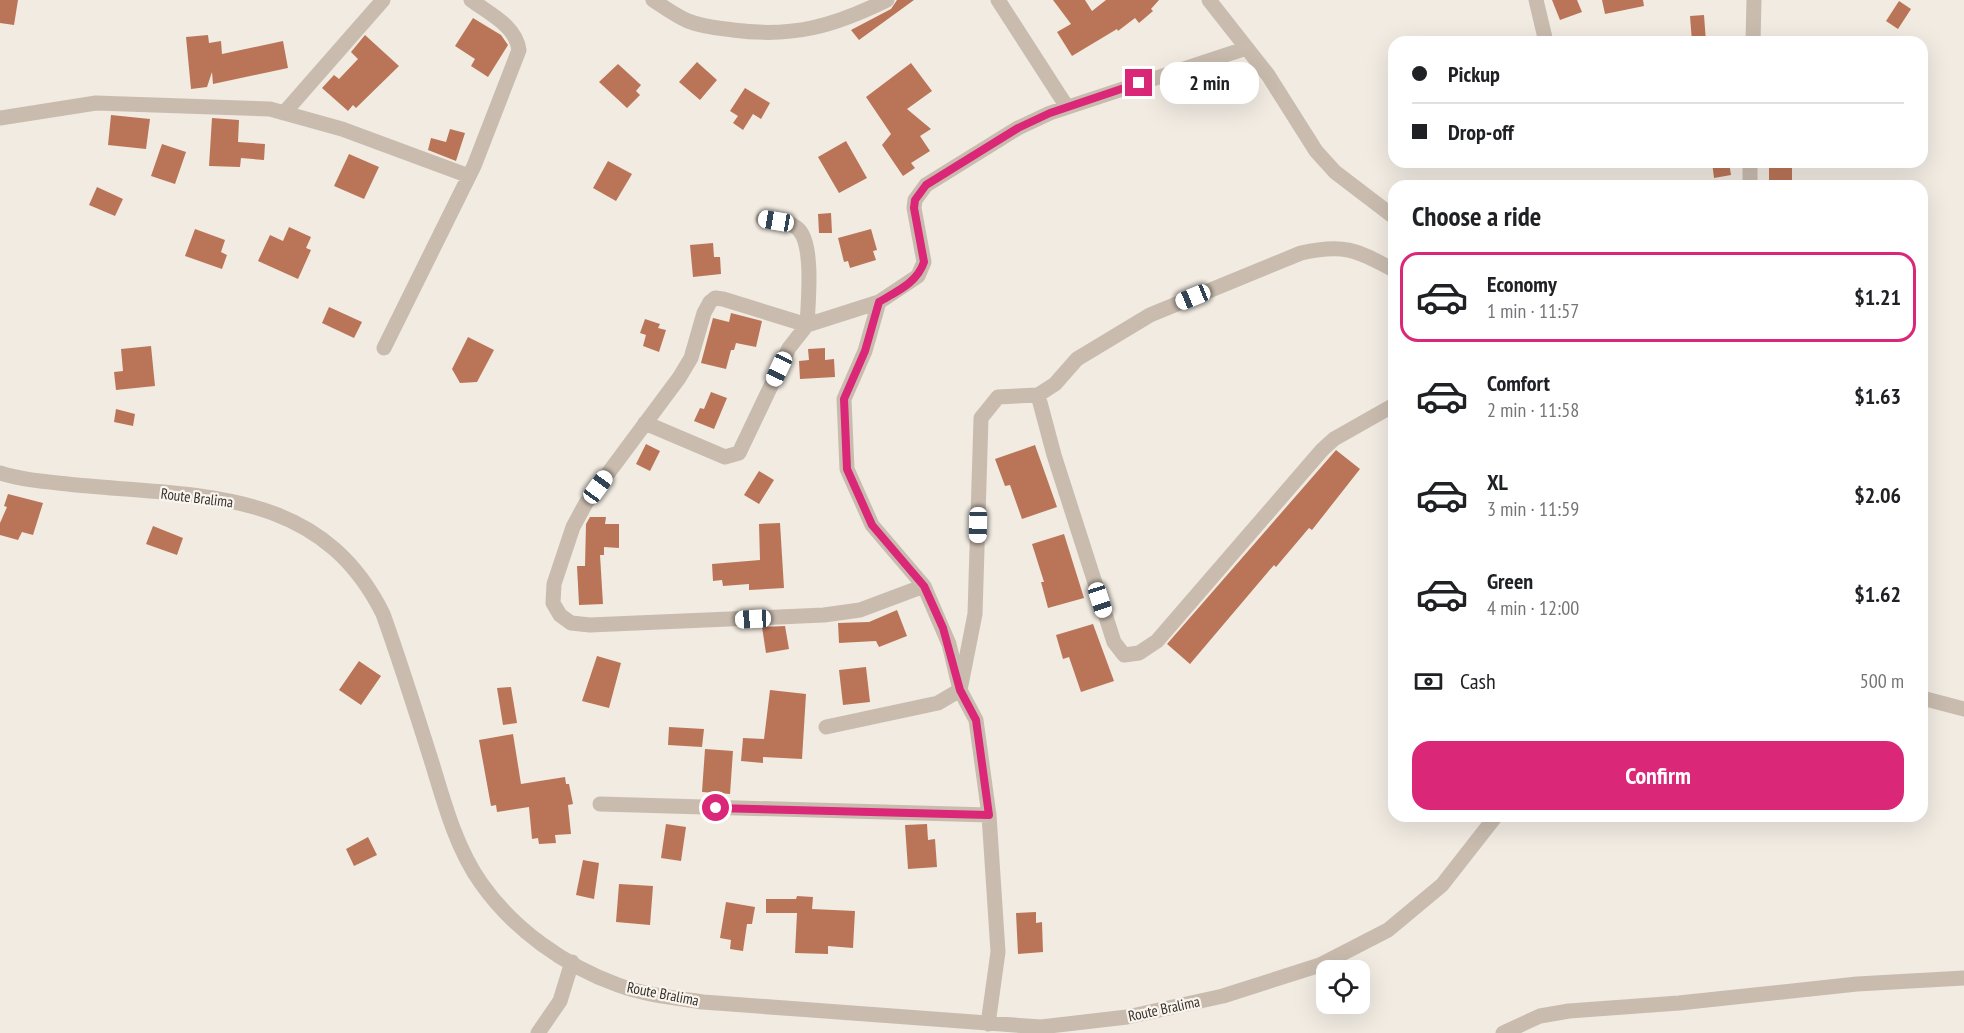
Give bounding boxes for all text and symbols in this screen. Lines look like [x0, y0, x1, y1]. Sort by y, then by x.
text: Pickup [1448, 60, 1500, 88]
callout: 2 min [1160, 62, 1259, 104]
route end [1125, 69, 1152, 96]
text: 2 min [1189, 70, 1230, 96]
text: Drop-off [1448, 118, 1514, 146]
text: Choose a ride [1412, 199, 1541, 233]
car [757, 209, 795, 233]
icon: car [1415, 270, 1469, 324]
text: Economy [1487, 270, 1557, 298]
car [1173, 282, 1213, 312]
text: $1.21 [1854, 283, 1901, 311]
text: 1 min · 11:57 [1487, 298, 1579, 324]
car [763, 349, 795, 389]
icon: car [1415, 369, 1469, 423]
text: Comfort [1487, 369, 1550, 397]
text: $1.63 [1854, 382, 1901, 410]
text: 2 min · 11:58 [1487, 397, 1579, 423]
car [580, 467, 616, 507]
icon: car [1415, 468, 1469, 522]
text: XL [1487, 468, 1508, 496]
text: $2.06 [1854, 481, 1901, 509]
street label: Route Bralima [160, 484, 234, 511]
text: 3 min · 11:59 [1487, 496, 1579, 522]
car [969, 507, 987, 543]
icon: car [1415, 567, 1469, 621]
text: Green [1487, 567, 1533, 595]
car [1086, 580, 1114, 620]
text: $1.62 [1854, 580, 1901, 608]
text: 4 min · 12:00 [1487, 595, 1579, 621]
car [735, 609, 771, 629]
icon: cash [1412, 665, 1445, 698]
text: Cash [1460, 667, 1496, 695]
text: 500 m [1860, 668, 1904, 694]
button: Confirm [1412, 741, 1904, 810]
route start [702, 794, 729, 821]
map controls [1316, 960, 1370, 1014]
button: locate [1316, 960, 1370, 1014]
street label: Route Bralima [626, 977, 701, 1010]
street label: Route Bralima [1126, 992, 1201, 1025]

